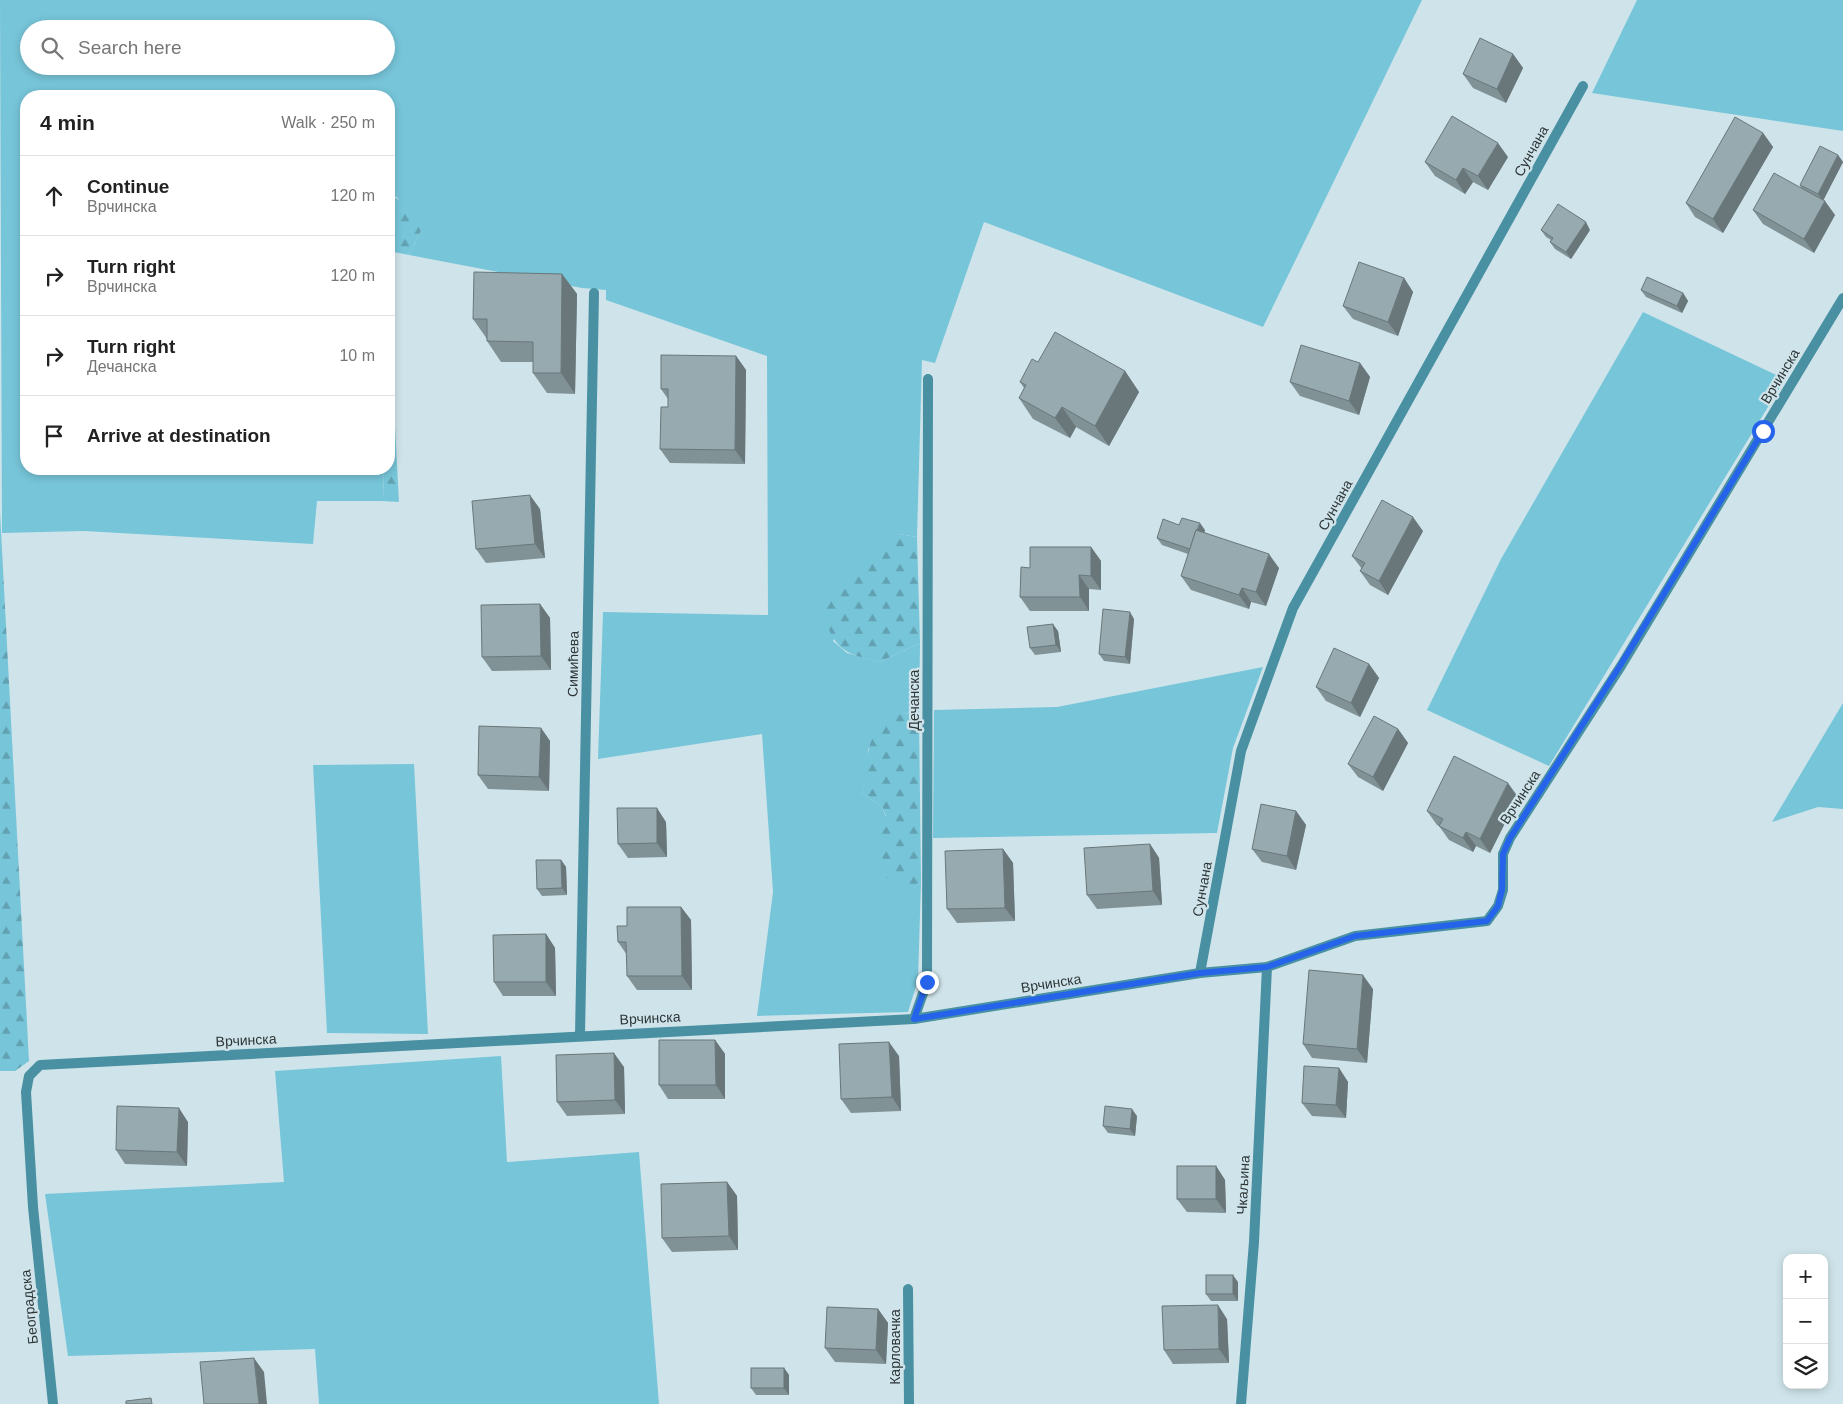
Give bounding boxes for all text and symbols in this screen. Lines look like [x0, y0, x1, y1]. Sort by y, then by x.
search box [20, 20, 395, 75]
icon: search [38, 34, 66, 62]
text: Search here [78, 37, 182, 58]
text: 4 min [40, 111, 95, 134]
text: Walk · 250 m [281, 114, 375, 131]
street label: Сунчана [1511, 123, 1552, 179]
text: Continue [87, 176, 169, 197]
icon: ahead [40, 182, 68, 210]
text: 120 m [331, 187, 375, 204]
text: Врчинска [87, 198, 157, 215]
text: Turn right [87, 256, 175, 277]
icon: right [40, 262, 68, 290]
text: 120 m [331, 267, 375, 284]
text: Врчинска [87, 278, 157, 295]
text: Turn right [87, 336, 175, 357]
icon: right [40, 342, 68, 370]
street label: Врчинска [1757, 346, 1803, 406]
text: 10 m [339, 347, 375, 364]
text: Дечанска [87, 358, 157, 375]
route start [1752, 420, 1775, 443]
icon: arrive [40, 422, 68, 450]
text: Arrive at destination [87, 425, 271, 446]
street label: Сунчана [1315, 477, 1356, 533]
street label: Симићева [564, 631, 582, 697]
street label: Дечанска [906, 669, 922, 730]
street label: Врчинска [1497, 767, 1543, 827]
street label: Сунчана [1189, 860, 1215, 918]
street label: Врчинска [1020, 970, 1083, 996]
route end [916, 971, 939, 994]
street label: Врчинска [619, 1008, 681, 1028]
street label: Врчинска [215, 1030, 277, 1050]
street label: Чкаљина [1233, 1155, 1253, 1215]
map controls [1783, 1254, 1828, 1389]
button: + [1783, 1254, 1828, 1299]
street label: Београдска [17, 1269, 41, 1345]
button: − [1783, 1299, 1828, 1344]
street label: Карловачка [887, 1309, 903, 1385]
button: layers [1783, 1344, 1828, 1389]

